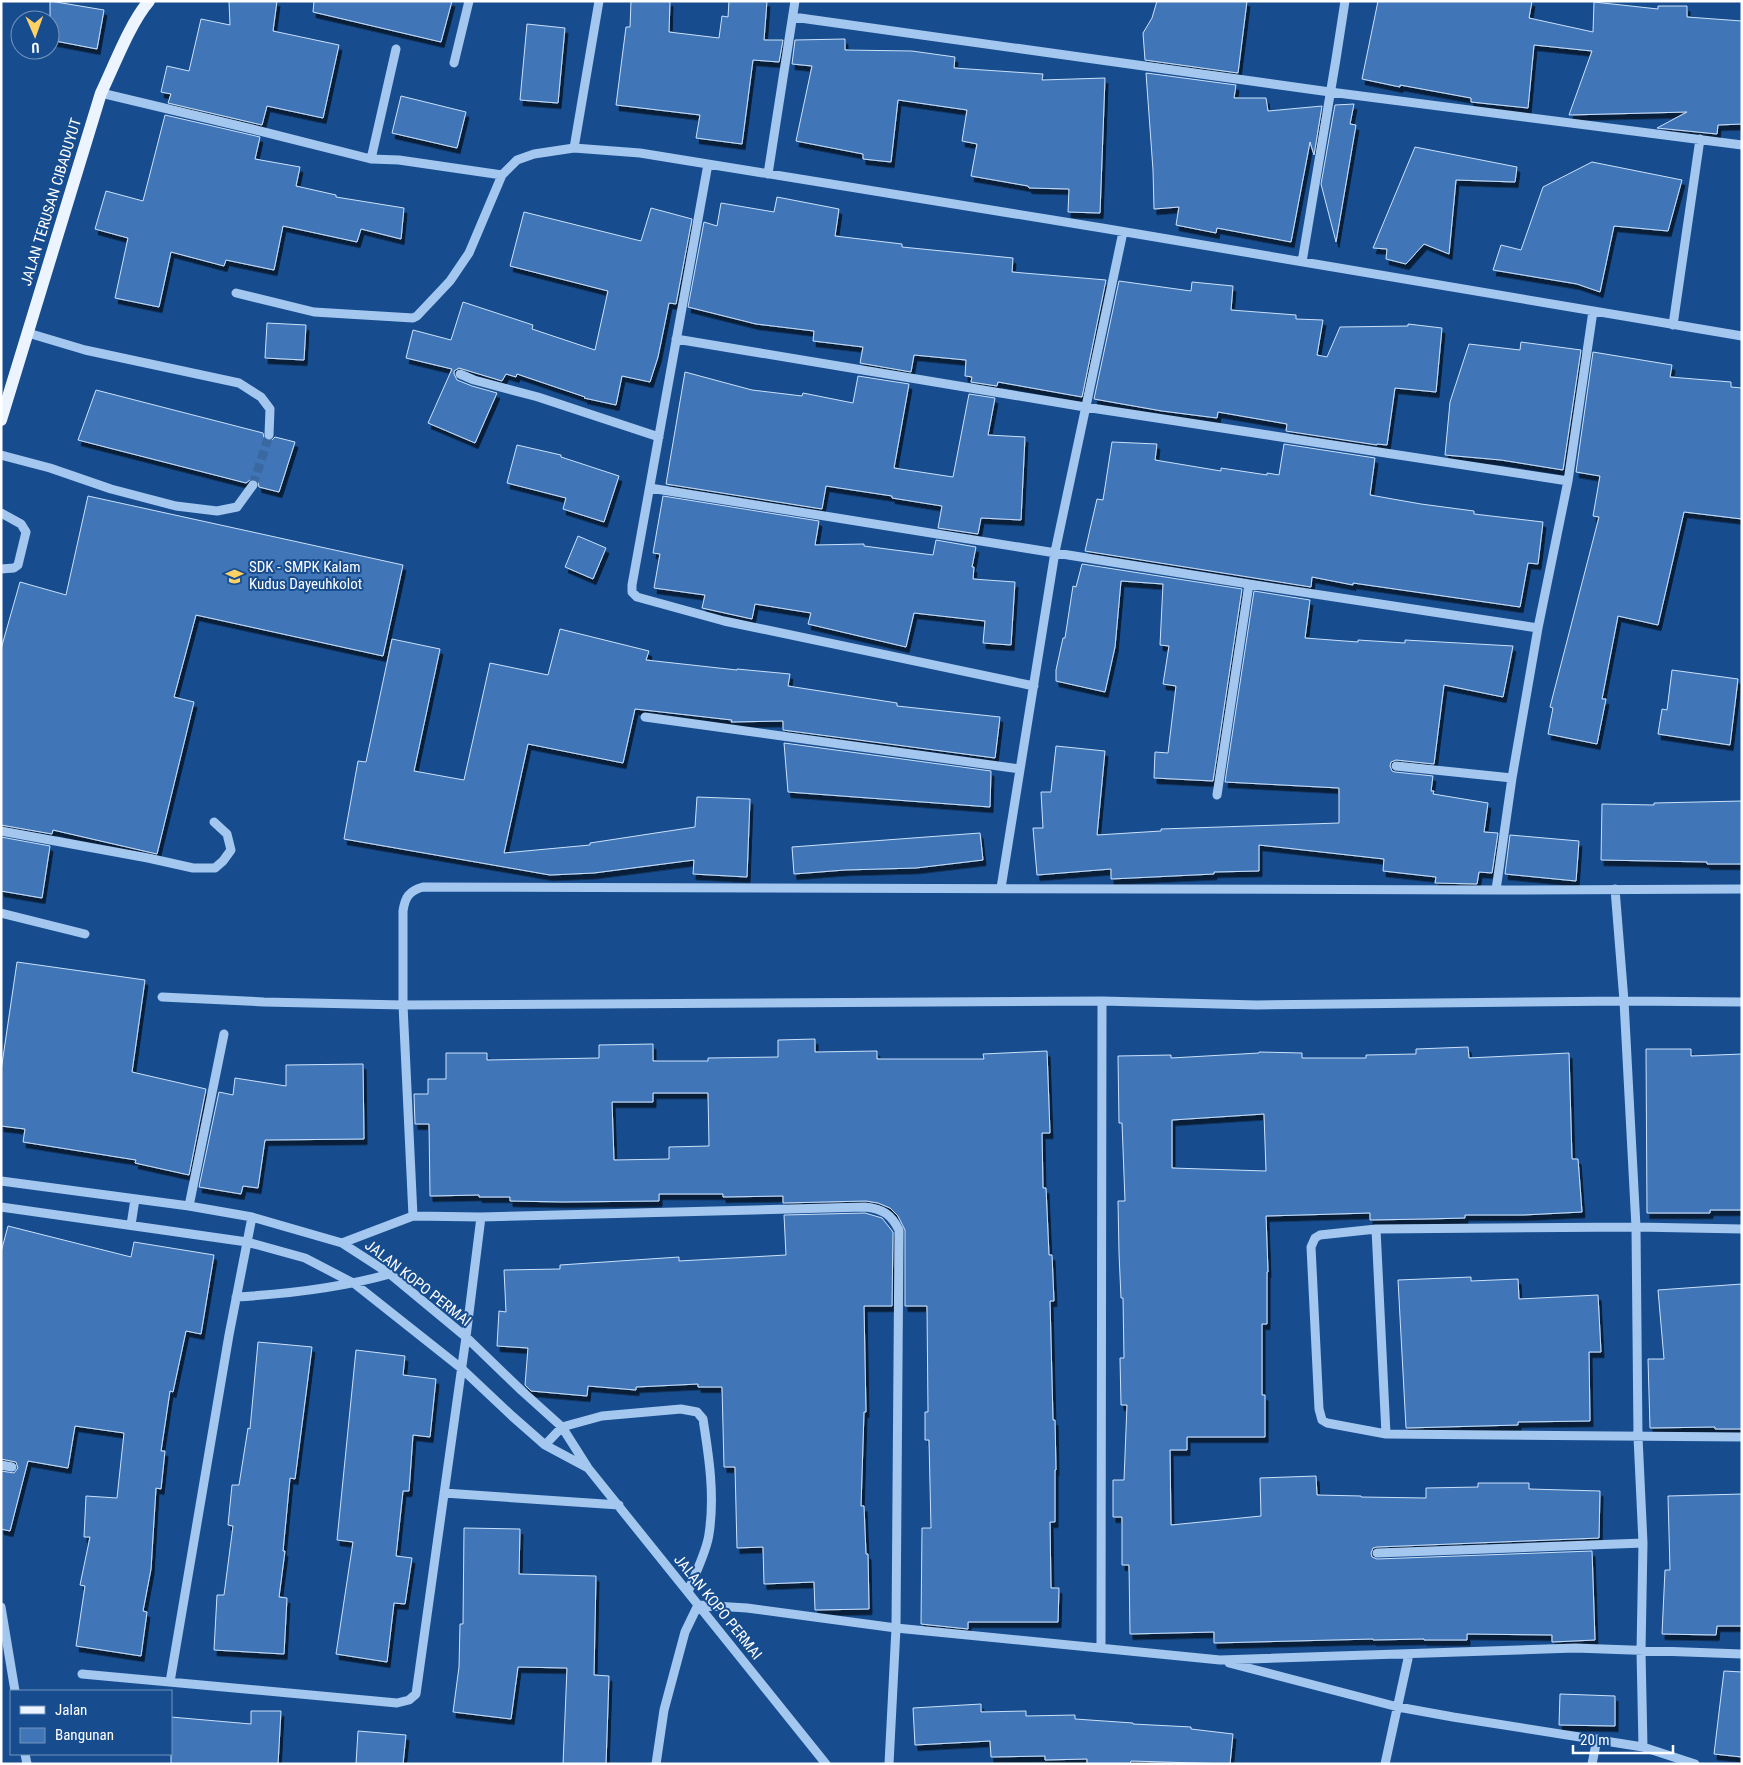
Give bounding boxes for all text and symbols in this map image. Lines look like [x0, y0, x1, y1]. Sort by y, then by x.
north arrow [10, 10, 60, 60]
text: U [31, 40, 40, 56]
street label: JALAN TERUSAN CIBADUYUT [17, 116, 85, 288]
place label: SDK - SMPK Kalam Kudus Dayeuhkolot [249, 558, 362, 593]
school or university icon: SDK - SMPK Kalam Kudus Dayeuhkolot [225, 566, 245, 586]
street label: JALAN KOPO PERMAI [361, 1236, 475, 1330]
street label: JALAN KOPO PERMAI [670, 1551, 766, 1663]
legend [10, 1690, 172, 1755]
text: Jalan [55, 1701, 87, 1719]
scale bar [1573, 1722, 1673, 1754]
text: Bangunan [55, 1726, 114, 1744]
text: 20 m [1580, 1731, 1610, 1749]

